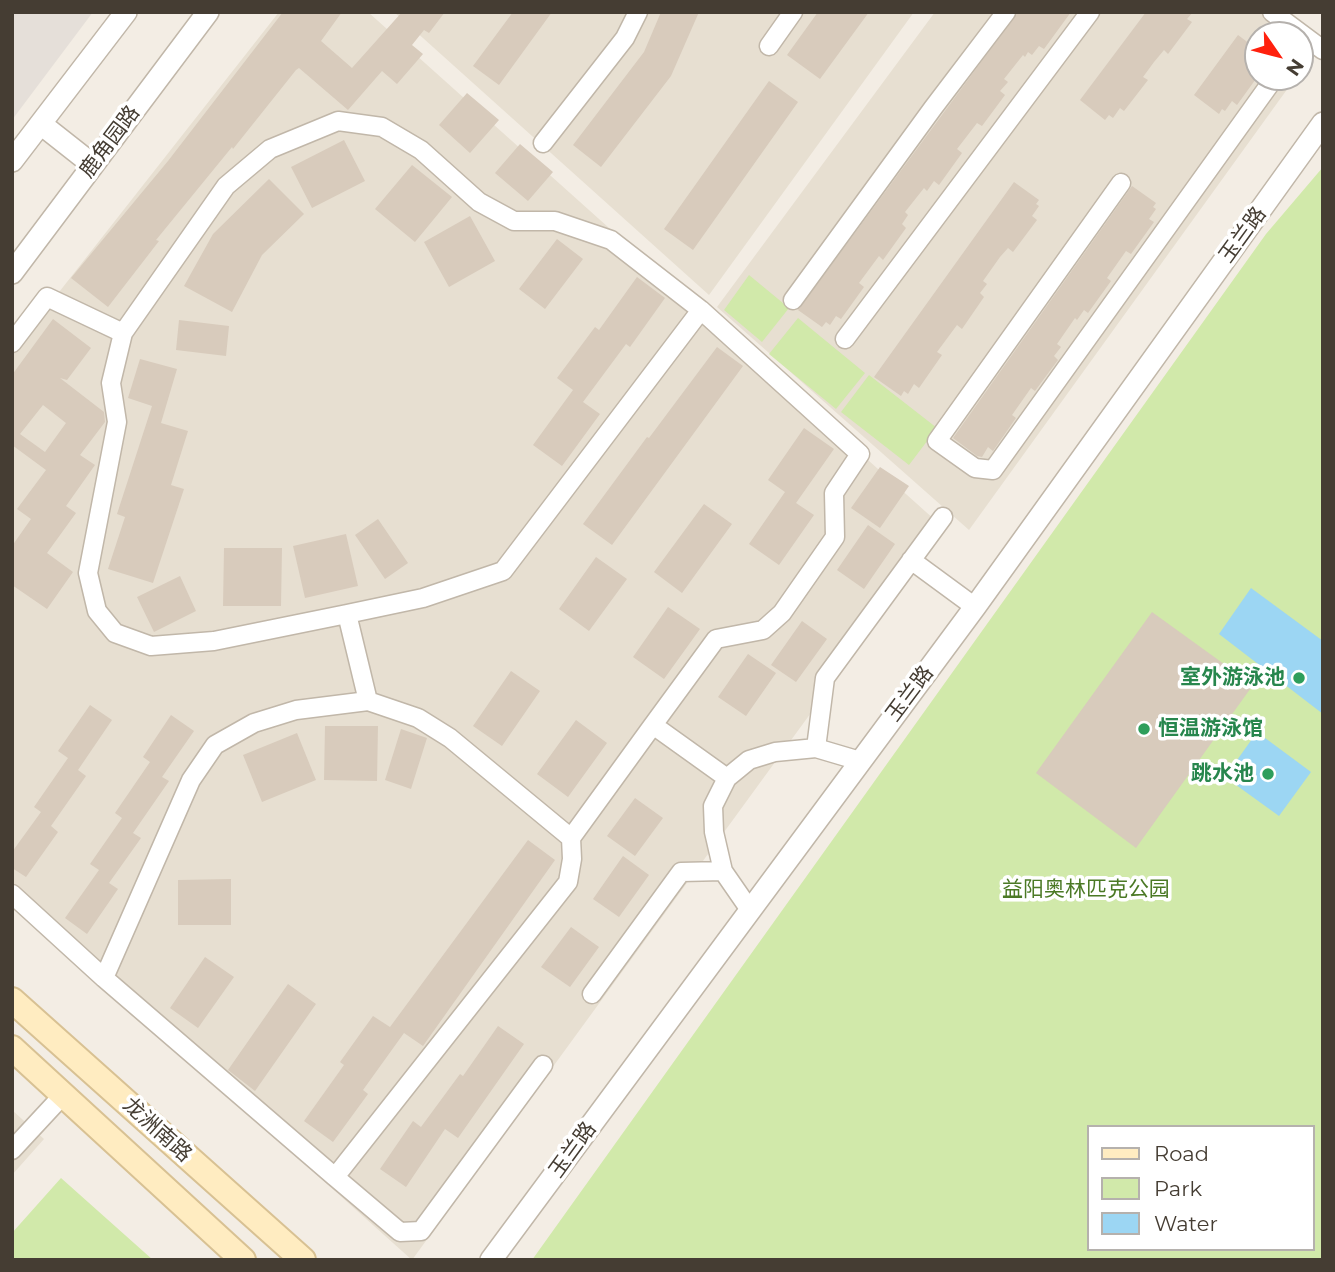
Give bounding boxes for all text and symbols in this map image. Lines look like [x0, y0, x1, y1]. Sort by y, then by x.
north arrow [1244, 21, 1314, 91]
text: N [1281, 54, 1309, 80]
street label: 鹿角园路 [75, 101, 145, 183]
street label: 玉兰路 [1214, 202, 1272, 268]
street label: 玉兰路 [881, 661, 939, 727]
place label: 室外游泳池 [1180, 665, 1285, 691]
marker: 室外游泳池 [1291, 670, 1307, 686]
place label: 恒温游泳馆 [1158, 716, 1263, 742]
marker: 恒温游泳馆 [1136, 721, 1152, 737]
place label: 跳水池 [1191, 761, 1254, 787]
marker: 跳水池 [1260, 766, 1276, 782]
park label: 益阳奥林匹克公园 [1002, 877, 1170, 903]
street label: 龙洲南路 [117, 1093, 197, 1167]
street label: 玉兰路 [544, 1117, 602, 1183]
legend [1086, 1125, 1314, 1251]
text: Road [1154, 1141, 1209, 1166]
text: Park [1154, 1176, 1202, 1201]
text: Water [1154, 1211, 1218, 1236]

